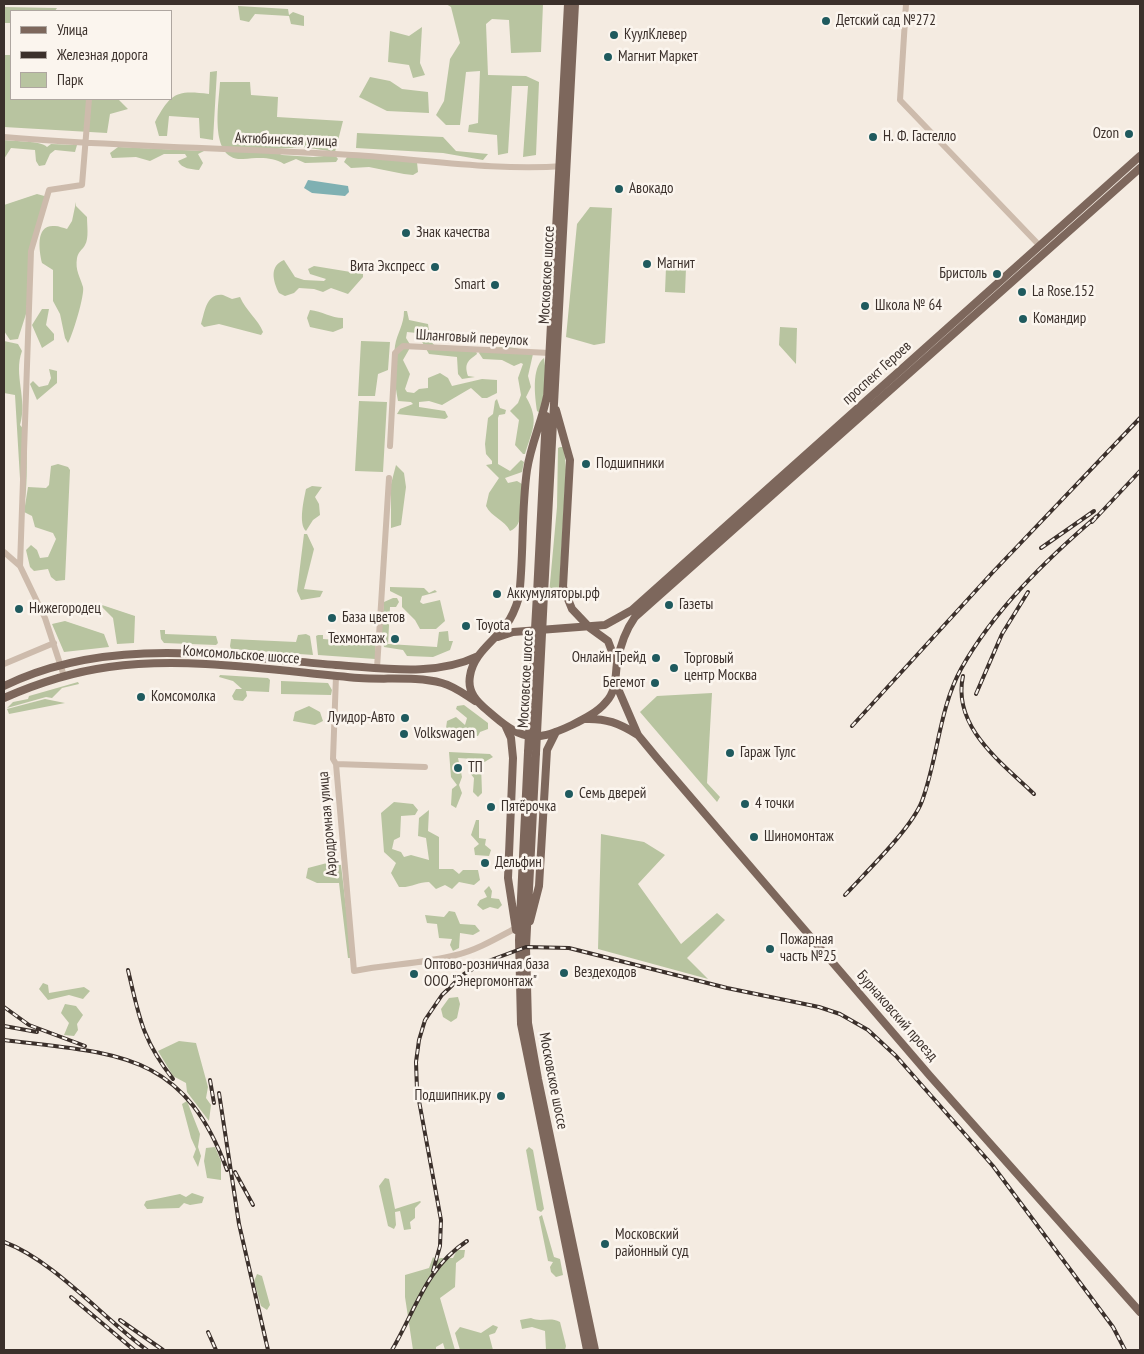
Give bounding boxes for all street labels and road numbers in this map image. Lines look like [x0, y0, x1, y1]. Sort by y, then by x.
street label: Актюбинская улица [234, 129, 338, 151]
street label: Московское шоссе [535, 225, 559, 325]
street label: Шланговый переулок [415, 326, 529, 350]
street label: проспект Героев [839, 337, 915, 409]
street label: Московское шоссе [514, 629, 538, 729]
street label: Комсомольское шоссе [182, 642, 300, 668]
street label: Аэродромная улица [314, 771, 342, 877]
street label: Бурнаковский проезд [853, 967, 941, 1065]
street label: Московское шоссе [535, 1031, 571, 1131]

